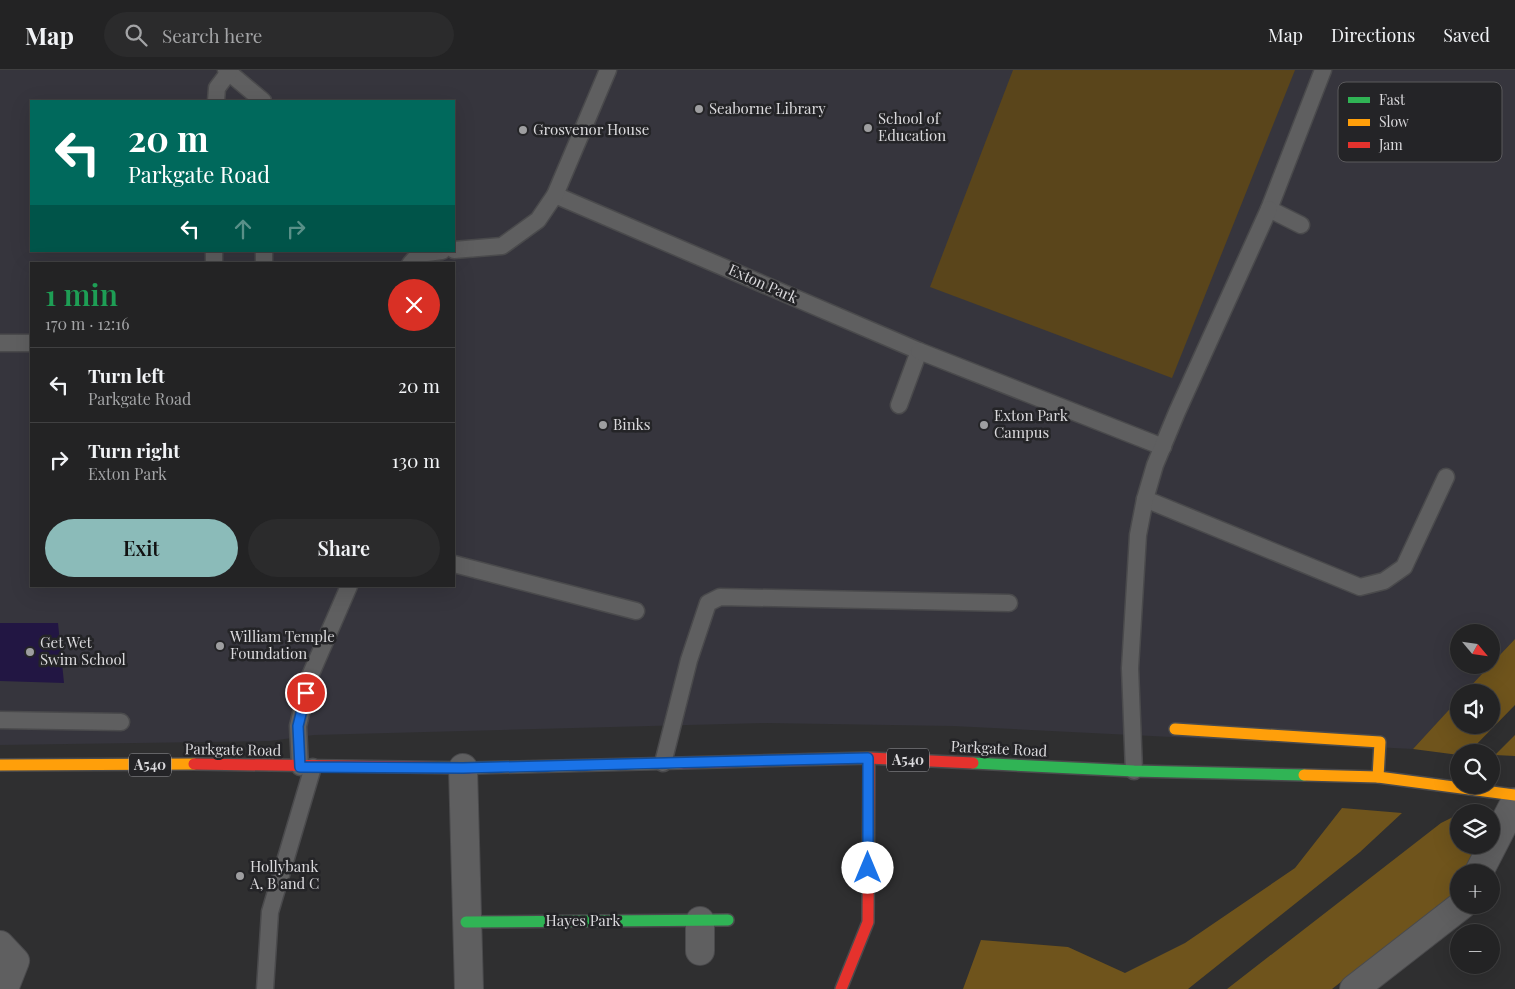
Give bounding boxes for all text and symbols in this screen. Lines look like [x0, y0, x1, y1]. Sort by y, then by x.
search box [104, 12, 454, 57]
text: Map [25, 19, 74, 51]
icon: search [122, 21, 150, 49]
text: Search here [162, 22, 262, 48]
text: Map [1268, 23, 1303, 47]
text: Directions [1331, 23, 1415, 47]
text: Saved [1443, 23, 1490, 47]
legend [1338, 82, 1502, 162]
text: Fast [1379, 90, 1406, 109]
place label: Seaborne Library [709, 98, 826, 118]
marker: Seaborne Library [693, 103, 705, 115]
place label: School of Education [878, 108, 946, 145]
text: Slow [1379, 112, 1409, 131]
text: 20 m [128, 114, 209, 161]
place label: Grosvenor House [533, 119, 649, 139]
icon: left [45, 120, 110, 185]
marker: School of Education [862, 122, 874, 134]
marker: Grosvenor House [517, 124, 529, 136]
text: Jam [1378, 135, 1403, 154]
text: Parkgate Road [128, 159, 270, 189]
icon: left [176, 215, 204, 243]
icon: ahead [229, 215, 257, 243]
icon: right [282, 215, 310, 243]
street label: Exton Park [726, 259, 802, 308]
text: 1 min [45, 274, 118, 314]
button: close [388, 279, 440, 331]
text: 170 m · 12:16 [45, 313, 129, 334]
text: Turn left [88, 362, 165, 388]
icon: left [45, 371, 73, 399]
text: 20 m [398, 372, 440, 398]
text: Parkgate Road [88, 388, 191, 409]
place label: Exton Park Campus [994, 405, 1069, 442]
place label: Binks [613, 414, 651, 434]
marker: Binks [597, 419, 609, 431]
marker: Exton Park Campus [978, 419, 990, 431]
text: Turn right [88, 437, 180, 463]
icon: right [45, 446, 73, 474]
text: 130 m [392, 447, 440, 473]
text: Exton Park [88, 463, 167, 484]
button: Exit [45, 519, 238, 577]
button: Share [248, 519, 440, 577]
north arrow [1450, 624, 1500, 674]
map controls [1450, 624, 1500, 974]
place label: William Temple Foundation [229, 626, 335, 663]
place label: Get Wet Swim School [40, 632, 126, 669]
marker: William Temple Foundation [214, 640, 226, 652]
marker: Get Wet Swim School [24, 646, 36, 658]
pin [285, 672, 327, 714]
icon: arrive [292, 679, 320, 707]
button: sound [1450, 684, 1500, 734]
street label: Parkgate Road [950, 735, 1048, 761]
street label: Parkgate Road [184, 738, 282, 760]
button: search [1450, 744, 1500, 794]
road number: A540 [887, 748, 929, 772]
road number: A540 [129, 754, 171, 776]
button: layers [1450, 804, 1500, 854]
position arrow [841, 841, 893, 893]
place label: Hollybank A, B and C [249, 856, 319, 893]
button: + [1450, 864, 1500, 914]
marker: Hollybank A, B and C [234, 870, 246, 882]
street label: Hayes Park [546, 910, 621, 930]
button: − [1450, 924, 1500, 974]

